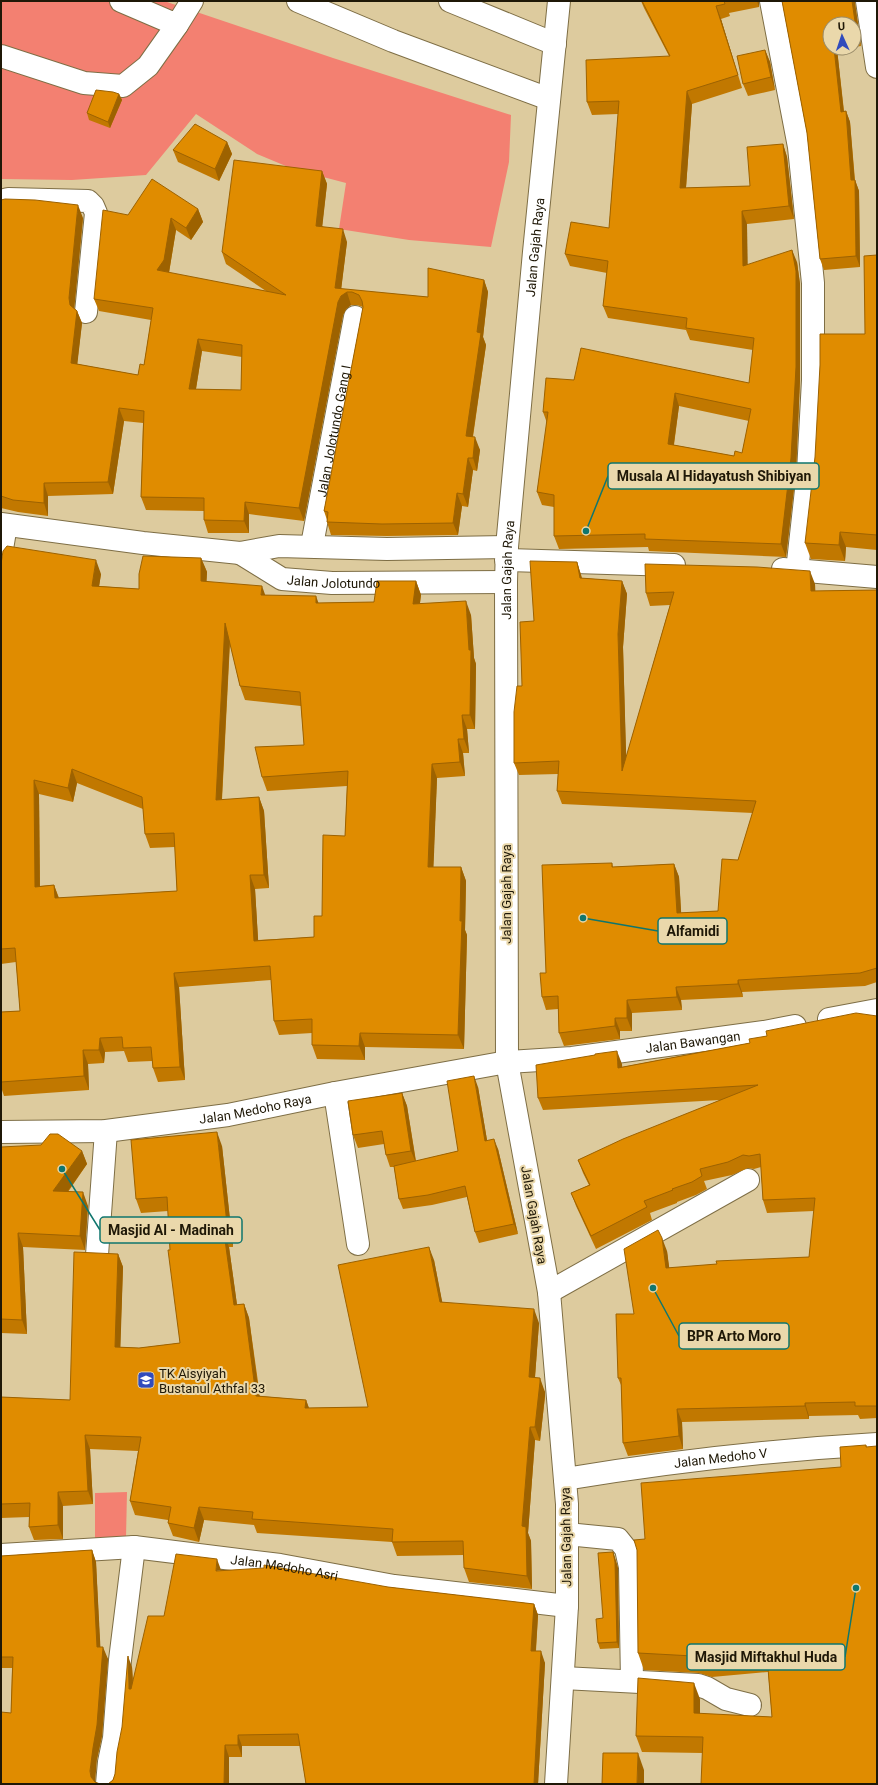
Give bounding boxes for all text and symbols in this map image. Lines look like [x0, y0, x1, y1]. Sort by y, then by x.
north arrow [822, 16, 862, 56]
text: U [838, 20, 845, 33]
street label: Jalan Gajah Raya [522, 197, 547, 297]
street label: Jalan Jolotundo Gang I [314, 364, 353, 498]
callout: Musala Al Hidayatush Shibiyan [608, 463, 819, 489]
text: Musala Al Hidayatush Shibiyan [617, 468, 811, 484]
street label: Jalan Gajah Raya [498, 520, 517, 620]
street label: Jalan Jolotundo [286, 572, 380, 591]
street label: Jalan Gajah Raya [499, 844, 514, 944]
callout: Alfamidi [658, 918, 727, 944]
text: Alfamidi [666, 923, 720, 939]
street label: Jalan Bawangan [644, 1028, 741, 1056]
street label: Jalan Medoho Raya [198, 1091, 313, 1126]
street label: Jalan Gajah Raya [518, 1165, 550, 1265]
callout: Masjid Al - Madinah [100, 1217, 242, 1243]
text: Masjid Al - Madinah [108, 1222, 234, 1238]
callout: BPR Arto Moro [679, 1323, 789, 1349]
text: BPR Arto Moro [687, 1328, 781, 1344]
place label: TK Aisyiyah Bustanul Athfal 33 [159, 1366, 265, 1396]
school or university icon: TK Aisyiyah Bustanul Athfal 33 [136, 1370, 156, 1390]
street label: Jalan Medoho V [673, 1445, 769, 1470]
street label: Jalan Gajah Raya [558, 1487, 574, 1587]
street label: Jalan Medoho Asri [230, 1551, 339, 1583]
callout: Masjid Miftakhul Huda [687, 1644, 845, 1670]
text: Masjid Miftakhul Huda [695, 1649, 838, 1665]

